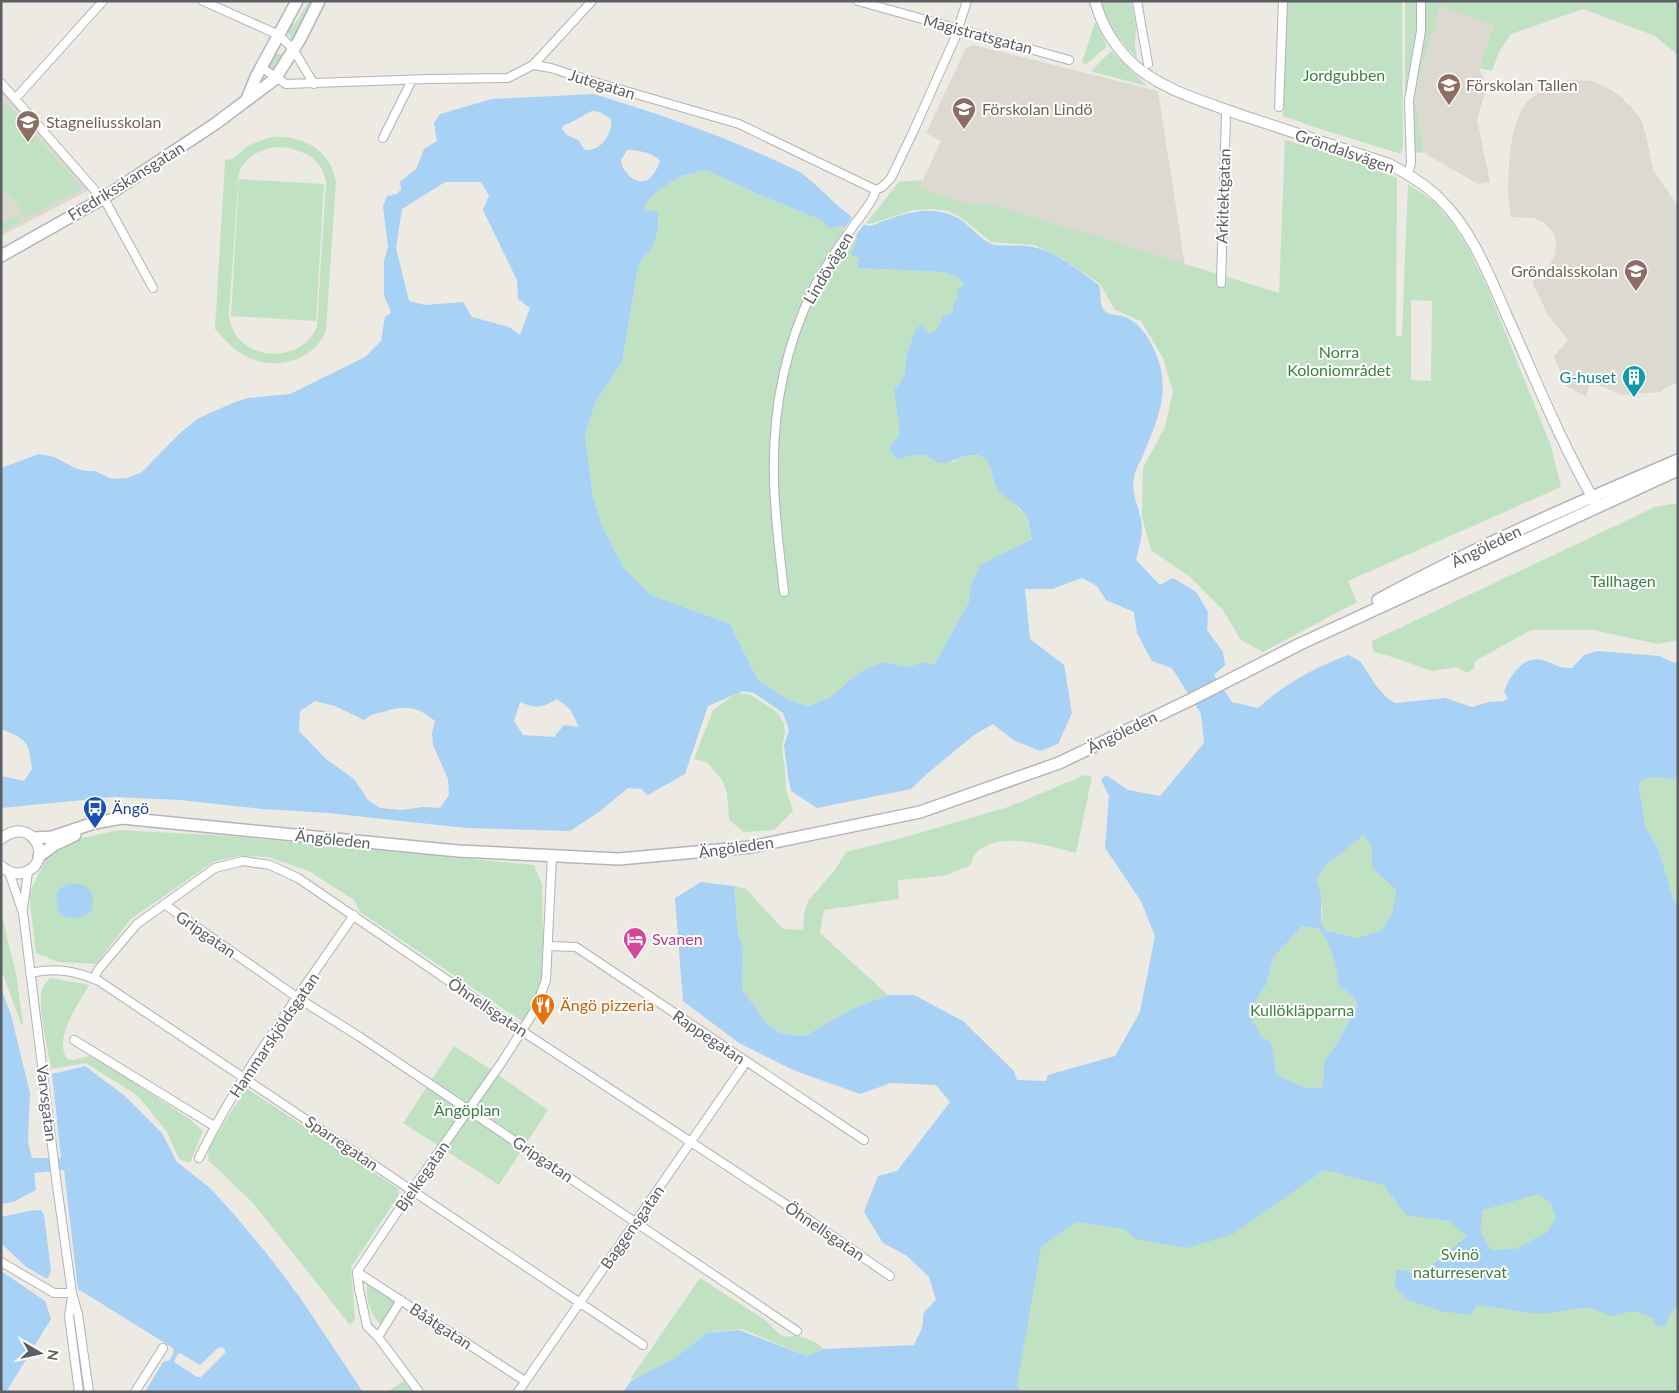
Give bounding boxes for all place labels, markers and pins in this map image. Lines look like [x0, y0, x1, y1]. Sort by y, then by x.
school or university icon: Förskolan Tallen [1436, 72, 1462, 106]
place label: Förskolan Tallen [1466, 75, 1578, 94]
school or university icon: Förskolan Lindö [951, 96, 977, 130]
place label: Förskolan Lindö [982, 99, 1093, 118]
school or university icon: Stagneliusskolan [15, 109, 41, 143]
place label: Stagneliusskolan [46, 112, 162, 131]
school or university icon: Gröndalsskolan [1623, 258, 1649, 292]
place label: Gröndalsskolan [1511, 261, 1618, 280]
building icon: G-huset [1621, 364, 1647, 398]
place label: G-huset [1559, 367, 1616, 386]
bus stop icon: Ängö [82, 795, 108, 829]
place label: Ängö [112, 798, 149, 817]
hotel icon: Svanen [622, 926, 648, 960]
place label: Svanen [652, 929, 703, 948]
restaurant icon: Ängö pizzeria [530, 992, 556, 1026]
place label: Ängö pizzeria [560, 995, 654, 1014]

